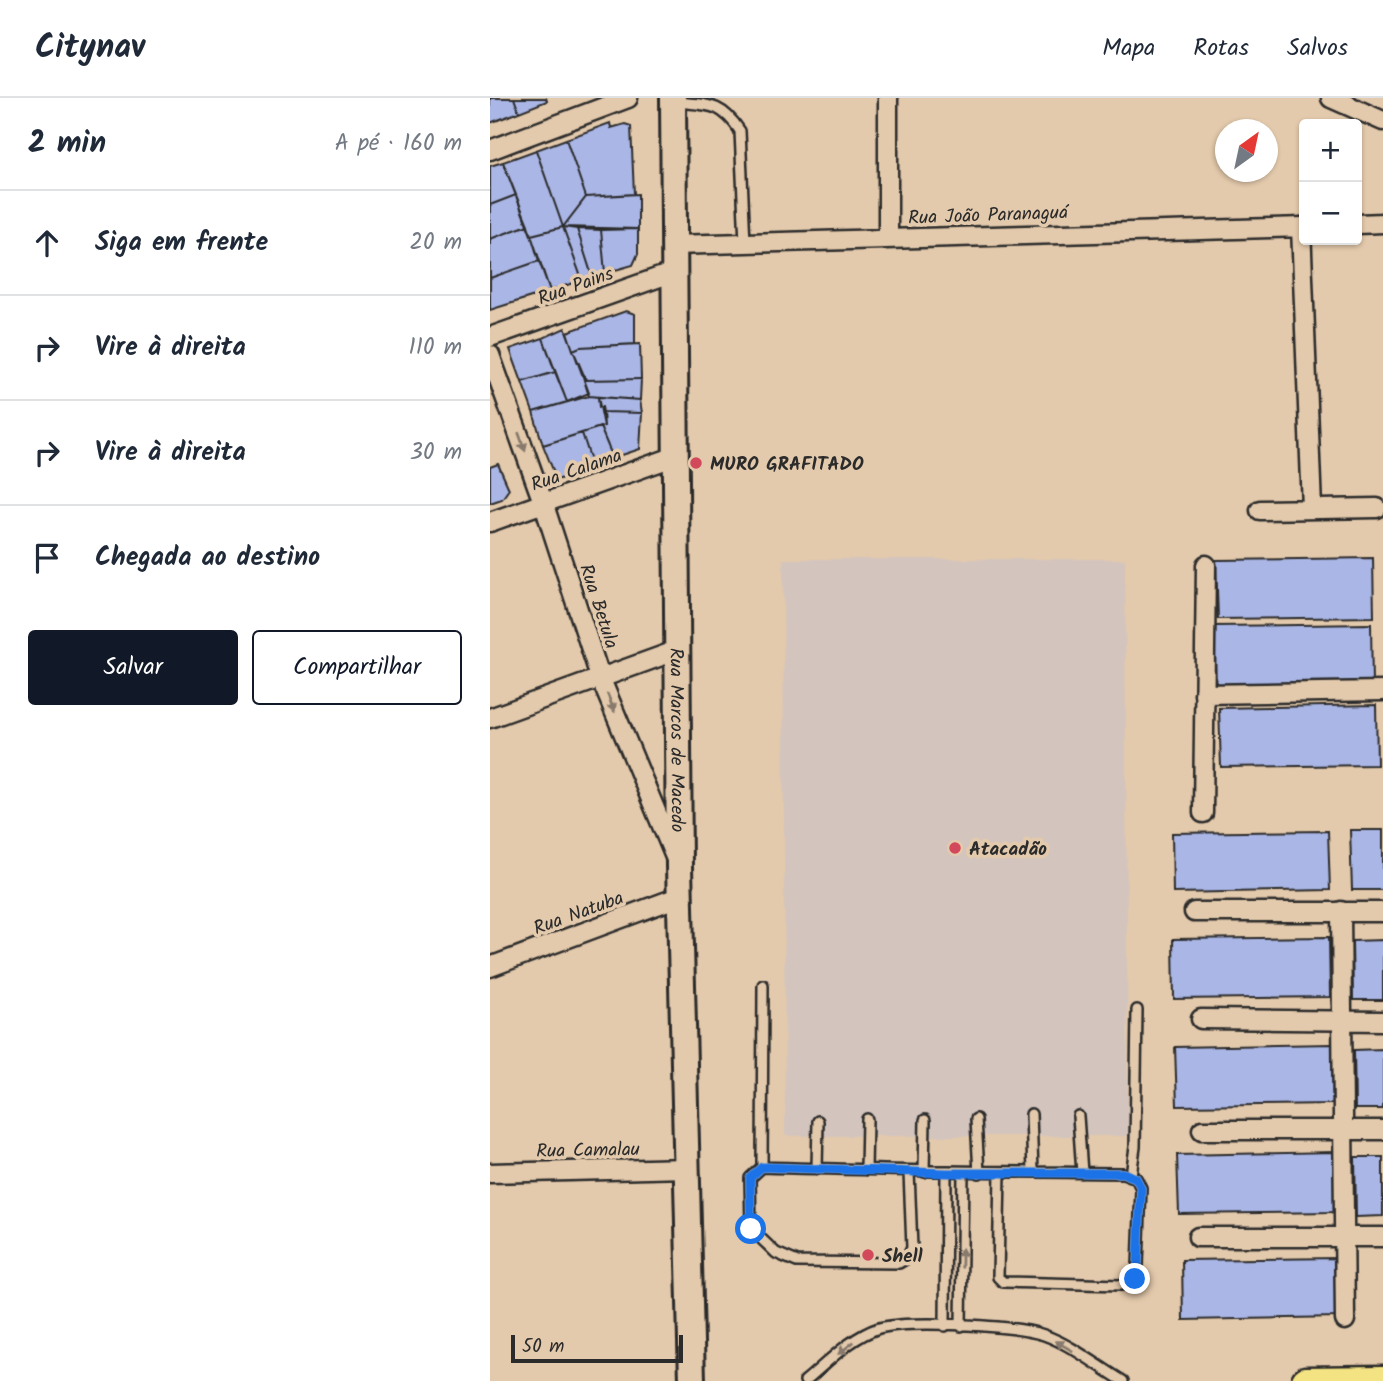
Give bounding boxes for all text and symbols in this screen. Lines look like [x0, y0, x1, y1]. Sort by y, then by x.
text: Citynav [35, 22, 145, 75]
text: Mapa [1102, 29, 1155, 68]
text: Rotas [1193, 29, 1249, 68]
text: Salvos [1287, 29, 1348, 68]
north arrow [1215, 119, 1278, 182]
map controls [1299, 119, 1362, 245]
button: + [1299, 119, 1362, 182]
text: 2 min [28, 120, 106, 168]
text: A pé · 160 m [335, 126, 462, 162]
button: − [1299, 182, 1362, 245]
street label: Rua João Paranaguá [908, 198, 1071, 234]
text: Siga em frente [95, 222, 268, 264]
icon: ahead [28, 224, 66, 262]
text: 20 m [410, 225, 462, 261]
street label: Rua Pains [534, 259, 618, 314]
text: Vire à direita [95, 327, 246, 369]
icon: right [28, 329, 66, 367]
text: 110 m [409, 330, 462, 366]
one-way arrow [516, 431, 527, 452]
text: Vire à direita [95, 432, 246, 474]
icon: right [28, 434, 66, 472]
text: 30 m [410, 435, 462, 471]
street label: Rua Calama [527, 441, 626, 500]
place label: MURO GRAFITADO [710, 450, 864, 480]
marker: MURO GRAFITADO [688, 455, 704, 471]
text: Chegada ao destino [95, 537, 320, 579]
icon: arrive [28, 539, 66, 577]
street label: Rua Betula [570, 560, 626, 653]
button: Salvar [28, 630, 238, 705]
button: Compartilhar [252, 630, 462, 705]
street label: Rua Marcos de Macedo [660, 648, 692, 832]
one-way arrow [606, 693, 617, 714]
place label: Atacadão [969, 835, 1047, 865]
marker: Atacadão [947, 840, 963, 856]
street label: Rua Natuba [529, 884, 628, 944]
street label: Rua Camalau [536, 1135, 640, 1167]
route start [735, 1213, 766, 1244]
place label: Shell [882, 1242, 924, 1272]
marker: Shell [860, 1247, 876, 1263]
one-way arrow [956, 1247, 967, 1269]
route end [1119, 1263, 1150, 1294]
scale bar [511, 1332, 682, 1364]
text: 50 m [522, 1332, 564, 1362]
one-way arrow [837, 1340, 855, 1354]
one-way arrow [1055, 1340, 1074, 1352]

